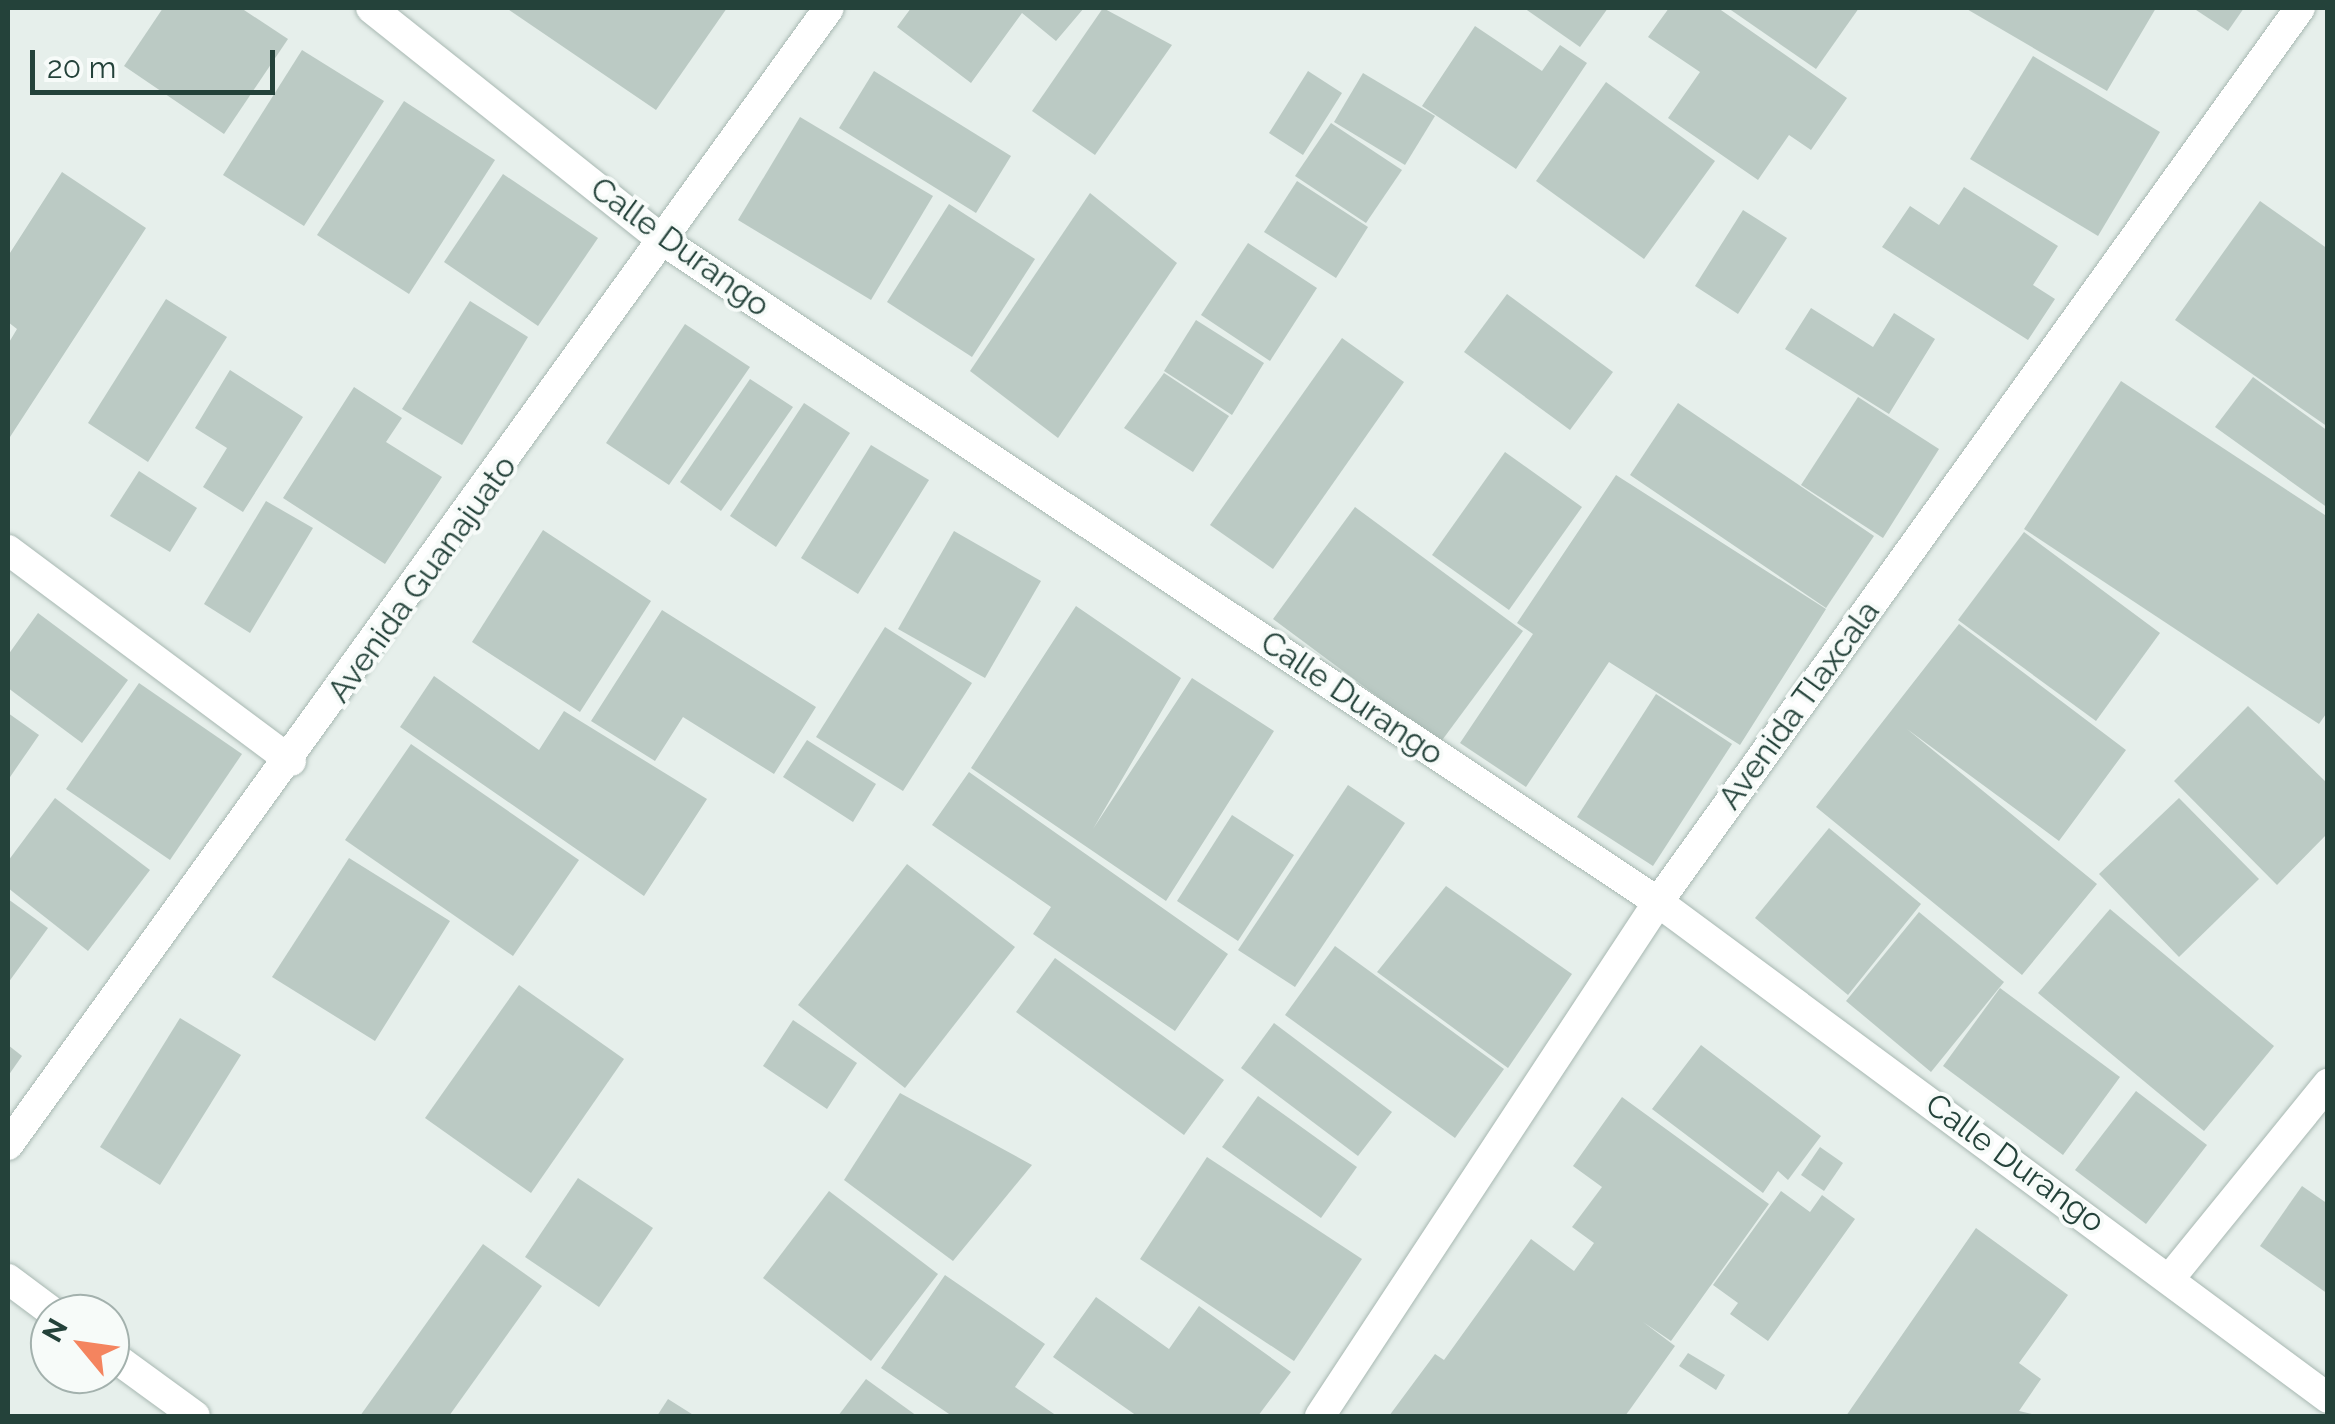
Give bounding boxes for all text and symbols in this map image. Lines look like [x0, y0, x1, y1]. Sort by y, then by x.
scale bar [35, 30, 280, 92]
text: 20 m [47, 50, 116, 85]
street label: Calle Durango [583, 169, 777, 325]
street label: Avenida Guanajuato [320, 448, 524, 710]
street label: Avenida Tlaxcala [1710, 593, 1888, 817]
street label: Calle Durango [1254, 623, 1450, 773]
street label: Calle Durango [1918, 1085, 2112, 1241]
north arrow [30, 1294, 130, 1394]
text: N [35, 1313, 75, 1348]

